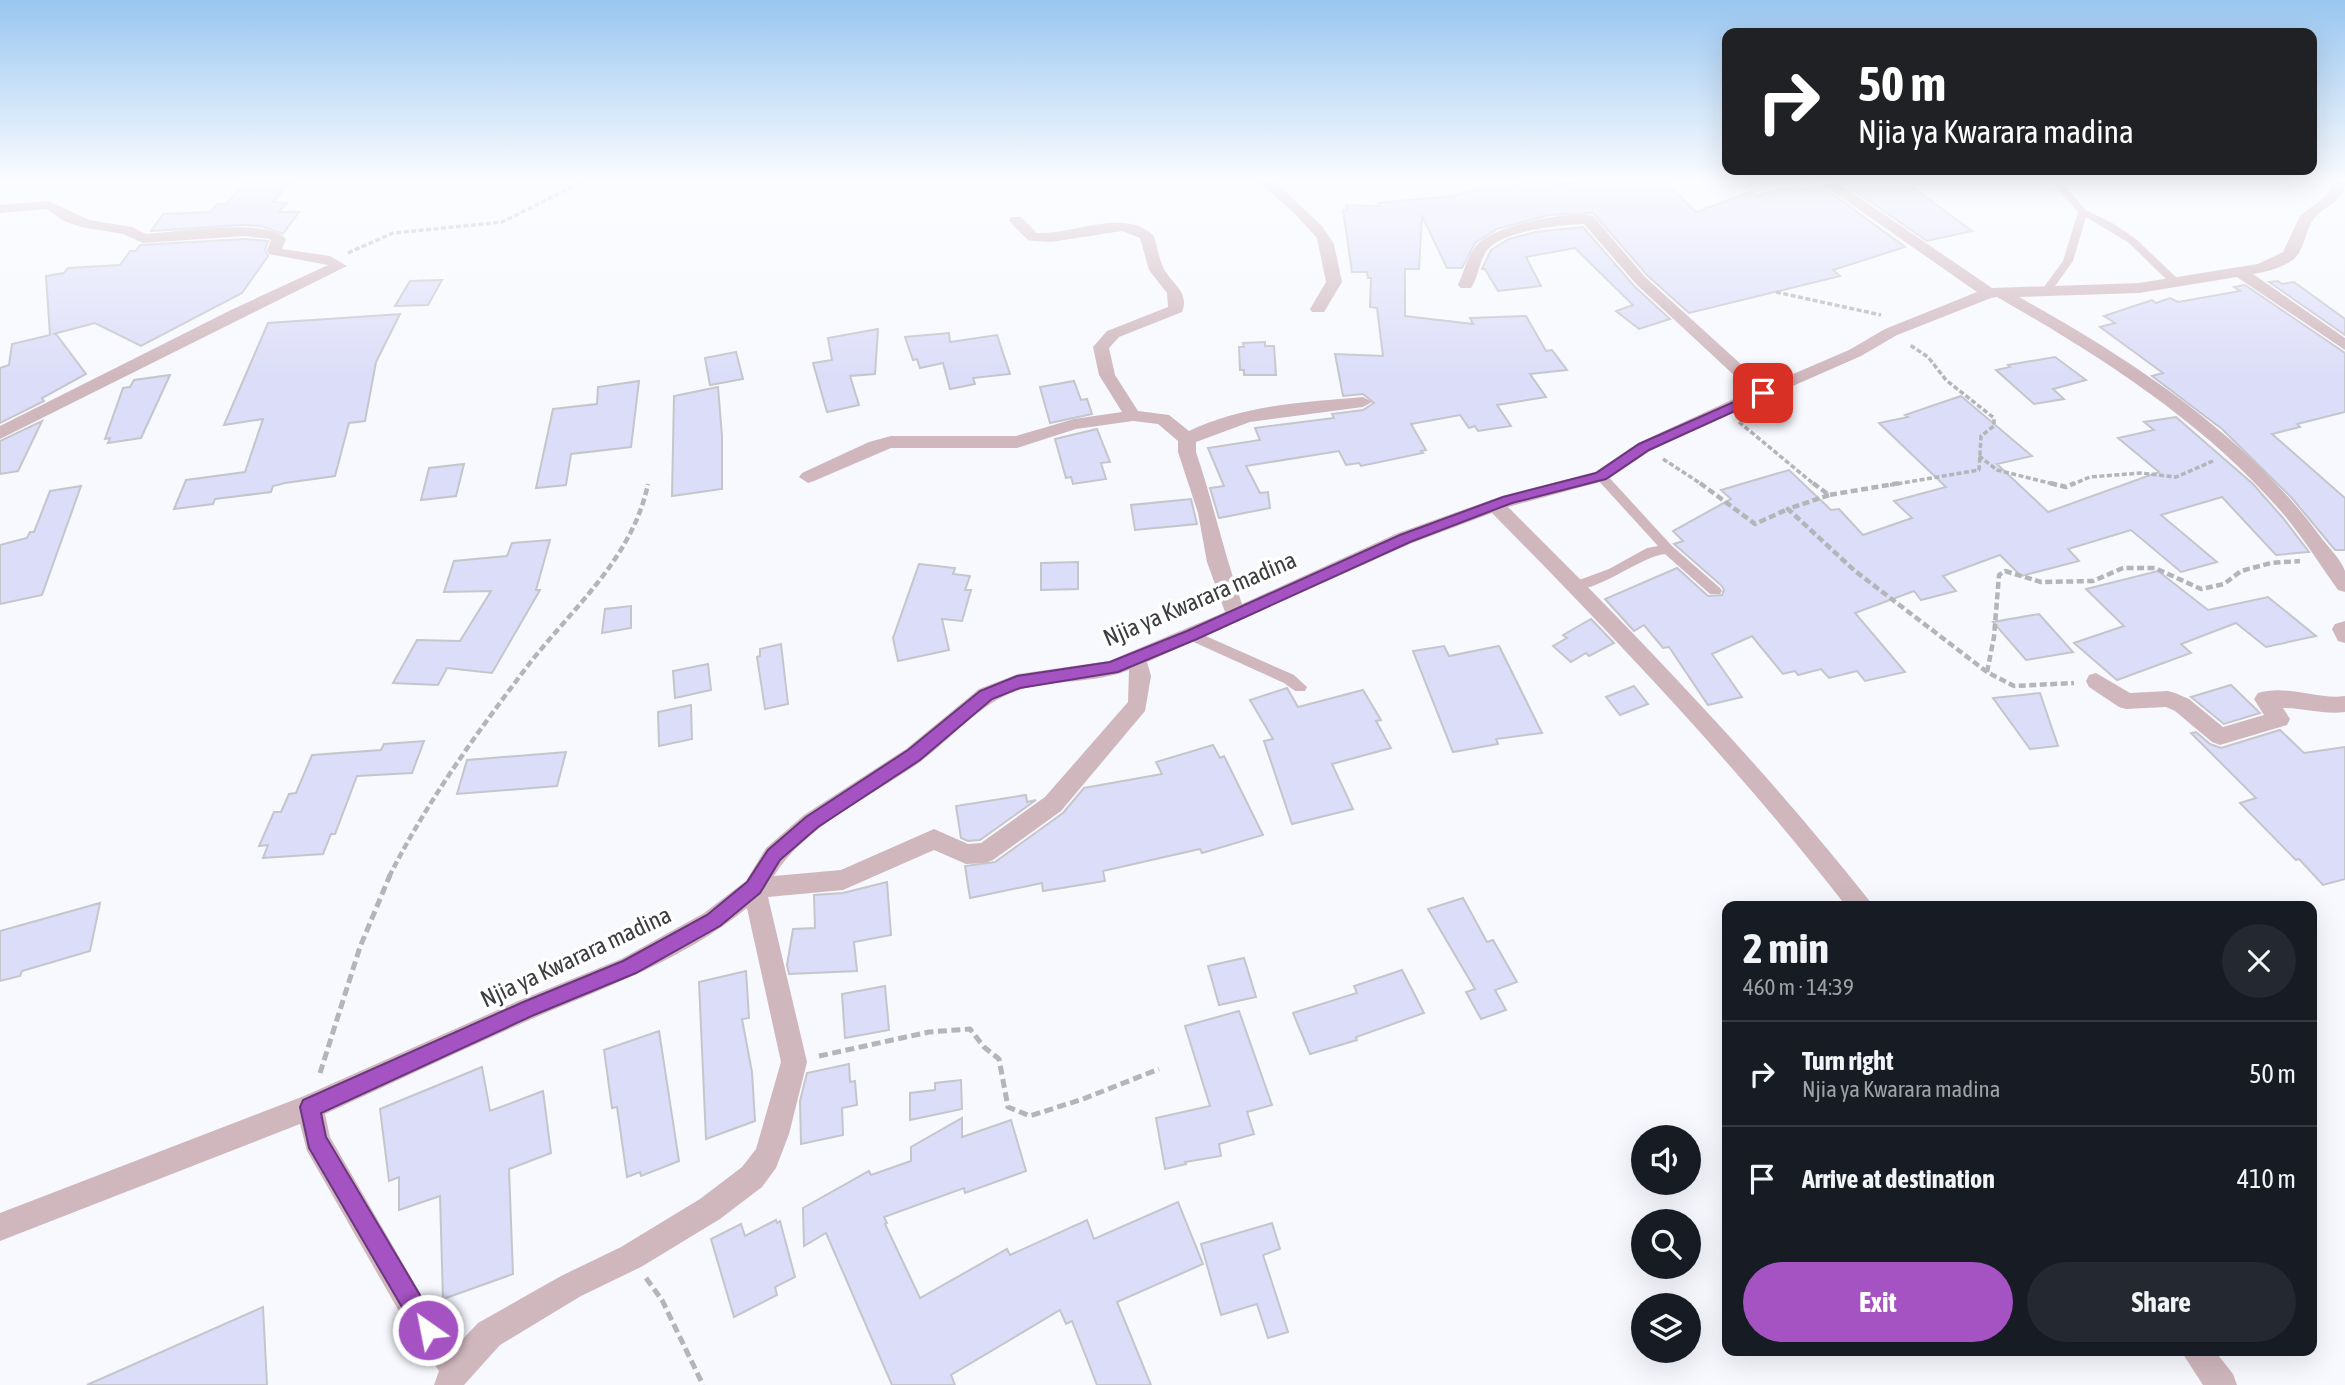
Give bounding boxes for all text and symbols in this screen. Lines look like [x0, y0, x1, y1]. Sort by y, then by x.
text: 50 m [1858, 55, 1946, 111]
icon: right [1743, 56, 1834, 147]
text: Njia ya Kwarara madina [1858, 113, 2134, 150]
pin [1733, 363, 1793, 423]
icon: arrive [1744, 374, 1782, 412]
street label: Njia ya Kwarara madina [1099, 546, 1300, 651]
street label: Njia ya Kwarara madina [476, 901, 675, 1013]
text: 2 min [1743, 924, 1829, 972]
button: close [2222, 924, 2296, 998]
text: 460 m · 14:39 [1743, 974, 1854, 1000]
text: Turn right [1802, 1046, 1893, 1076]
icon: right [1743, 1055, 1781, 1093]
text: 50 m [2249, 1059, 2296, 1089]
text: Njia ya Kwarara madina [1802, 1076, 2000, 1102]
map controls [1631, 1125, 1701, 1363]
button: sound [1631, 1125, 1701, 1195]
icon: arrive [1743, 1160, 1781, 1198]
text: Arrive at destination [1802, 1164, 1995, 1194]
text: 410 m [2237, 1164, 2296, 1194]
button: search [1631, 1209, 1701, 1279]
button: Exit [1743, 1262, 2013, 1342]
button: Share [2027, 1262, 2296, 1342]
position arrow [391, 1293, 465, 1367]
button: layers [1631, 1293, 1701, 1363]

